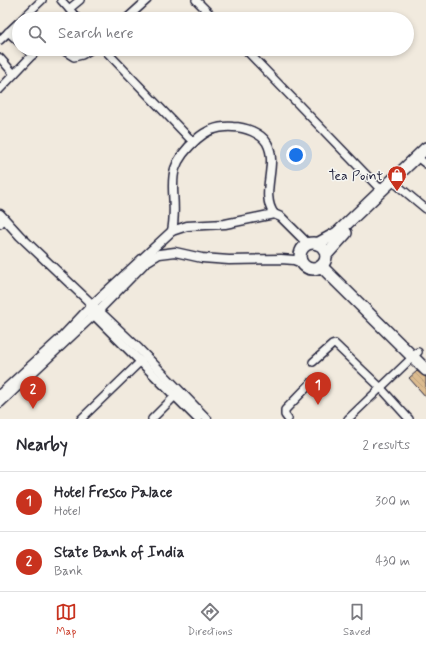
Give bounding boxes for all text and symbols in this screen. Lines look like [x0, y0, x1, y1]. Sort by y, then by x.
search box [12, 12, 414, 56]
icon: search [26, 23, 48, 45]
text: Search here [58, 24, 134, 44]
your location [286, 145, 306, 165]
shop icon: Tea Point [386, 164, 408, 192]
place label: Tea Point [329, 167, 383, 185]
pin: 1 [305, 372, 331, 405]
pin: 2 [20, 376, 46, 409]
text: Nearby [16, 434, 68, 456]
text: 2 results [363, 437, 410, 454]
text: Hotel Fresco Palace [54, 483, 173, 503]
text: 1 [26, 493, 32, 510]
text: 300 m [375, 493, 410, 510]
text: Hotel [54, 503, 80, 520]
text: State Bank of India [54, 543, 185, 563]
text: 2 [26, 553, 32, 570]
text: 430 m [375, 553, 410, 570]
text: Bank [54, 563, 83, 580]
tab: Map [55, 601, 77, 639]
tab: Directions [187, 601, 233, 639]
tab: Saved [343, 601, 371, 639]

